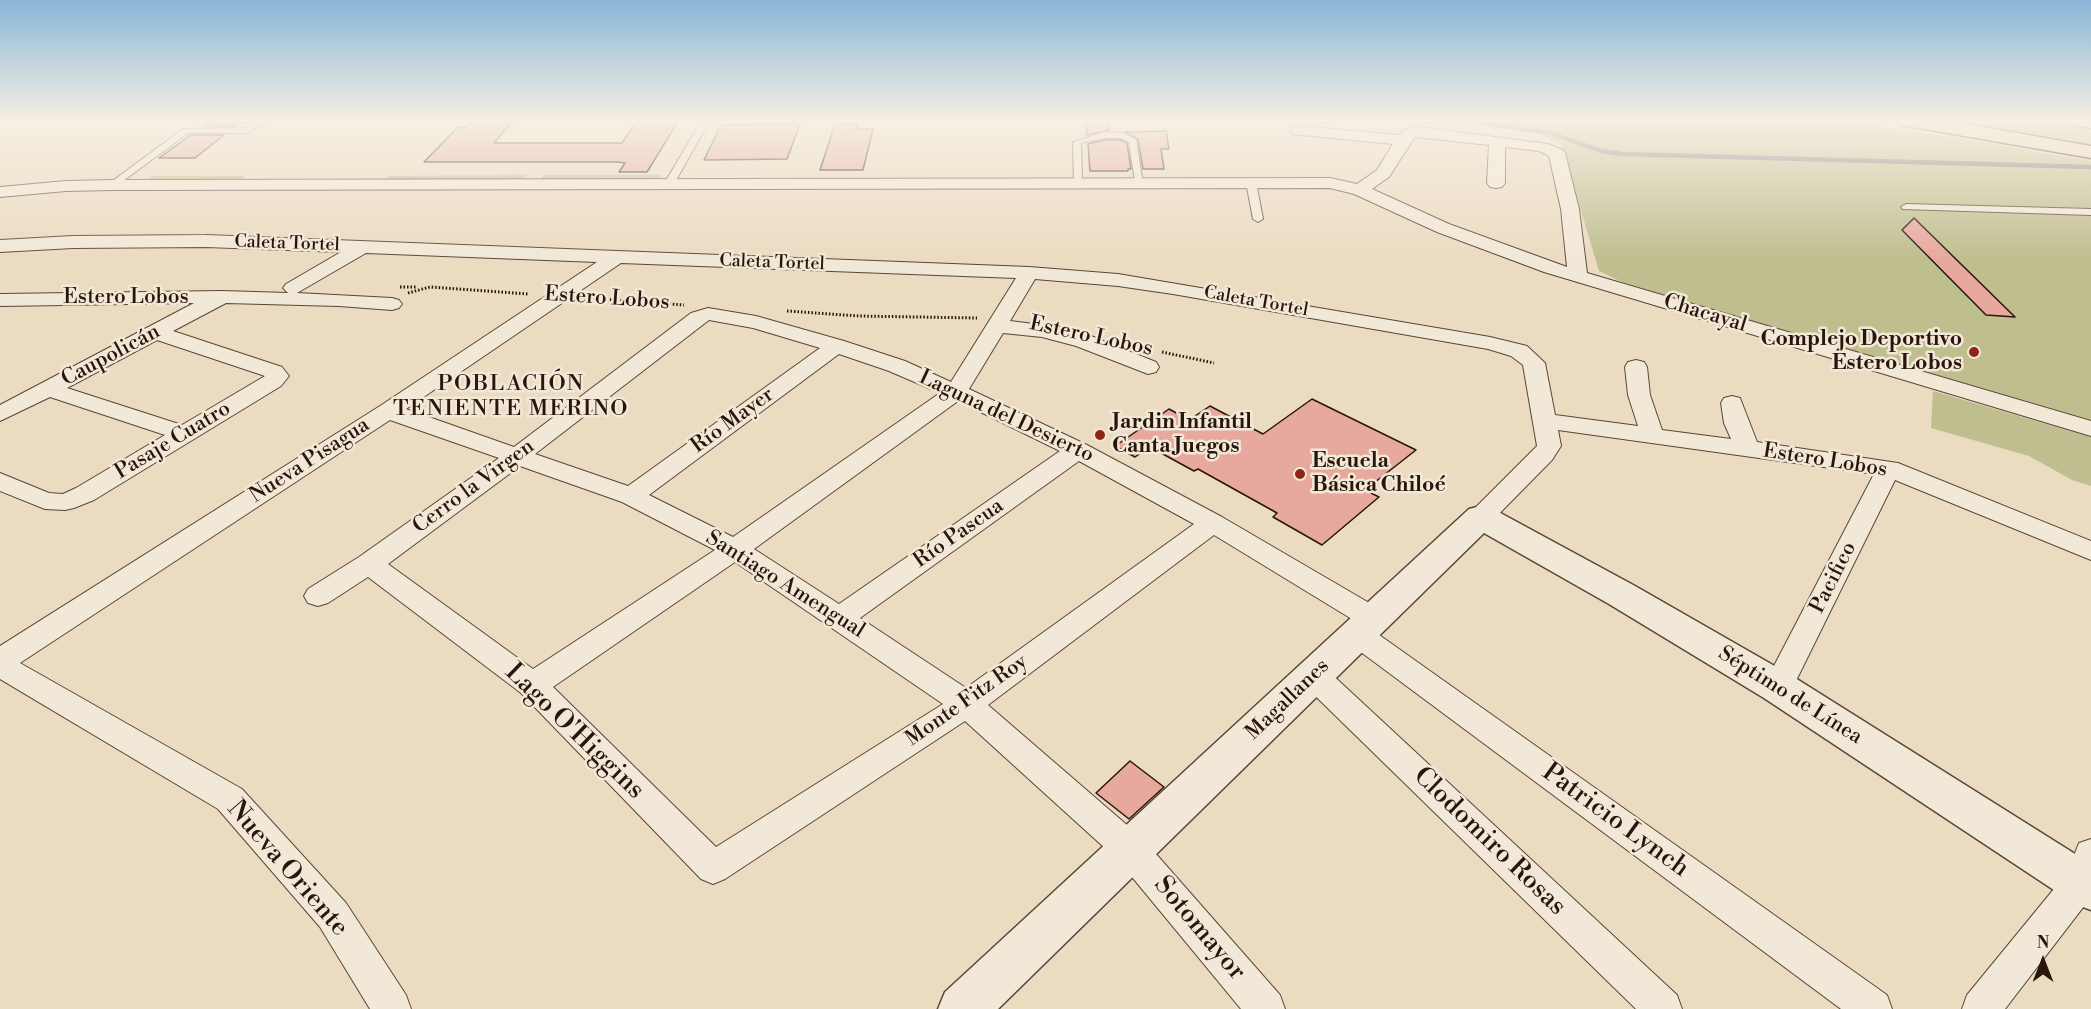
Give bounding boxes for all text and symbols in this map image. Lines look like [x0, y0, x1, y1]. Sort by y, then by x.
street label: Caleta Tortel [234, 231, 340, 257]
street label: Caleta Tortel [719, 250, 825, 276]
street label: Estero Lobos [544, 282, 670, 316]
street label: Caleta Tortel [1202, 282, 1310, 322]
street label: Estero Lobos [63, 285, 189, 311]
street label: Chacayal [1660, 289, 1750, 339]
street label: Estero Lobos [1027, 312, 1155, 362]
street label: Caupolicán [57, 320, 165, 392]
place label: Complejo Deportivo Estero Lobos [1760, 327, 1962, 377]
marker: Complejo Deportivo Estero Lobos [1967, 345, 1981, 359]
street label: Laguna del Desierto [914, 365, 1098, 469]
district label: POBLACIÓN TENIENTE MERINO [393, 372, 629, 424]
street label: Río Mayer [687, 383, 779, 459]
street label: Pasaje Cuatro [111, 397, 235, 485]
place label: Jardin Infantil Canta Juegos [1112, 410, 1252, 460]
street label: Nueva Pisagua [245, 413, 375, 509]
marker: Jardin Infantil Canta Juegos [1093, 428, 1107, 442]
street label: Cerro la Virgen [408, 434, 540, 540]
street label: Estero Lobos [1761, 439, 1889, 483]
place label: Escuela Básica Chiloé [1312, 449, 1446, 499]
marker: Escuela Básica Chiloé [1293, 467, 1307, 481]
street label: Río Pascua [909, 494, 1009, 574]
street label: Santiago Amengual [701, 526, 869, 644]
street label: Pacifico [1805, 538, 1863, 618]
street label: Séptimo de Línea [1713, 642, 1867, 750]
street label: Monte Fitz Roy [901, 650, 1033, 752]
street label: Magallanes [1241, 654, 1335, 746]
street label: Lago O'Higgins [498, 658, 650, 806]
street label: Patricio Lynch [1535, 757, 1695, 885]
street label: Clodomiro Rosas [1406, 761, 1572, 923]
street label: Nueva Oriente [220, 795, 354, 943]
street label: Sotomayor [1146, 871, 1252, 987]
north arrow [2013, 931, 2073, 991]
text: N [2037, 933, 2049, 953]

